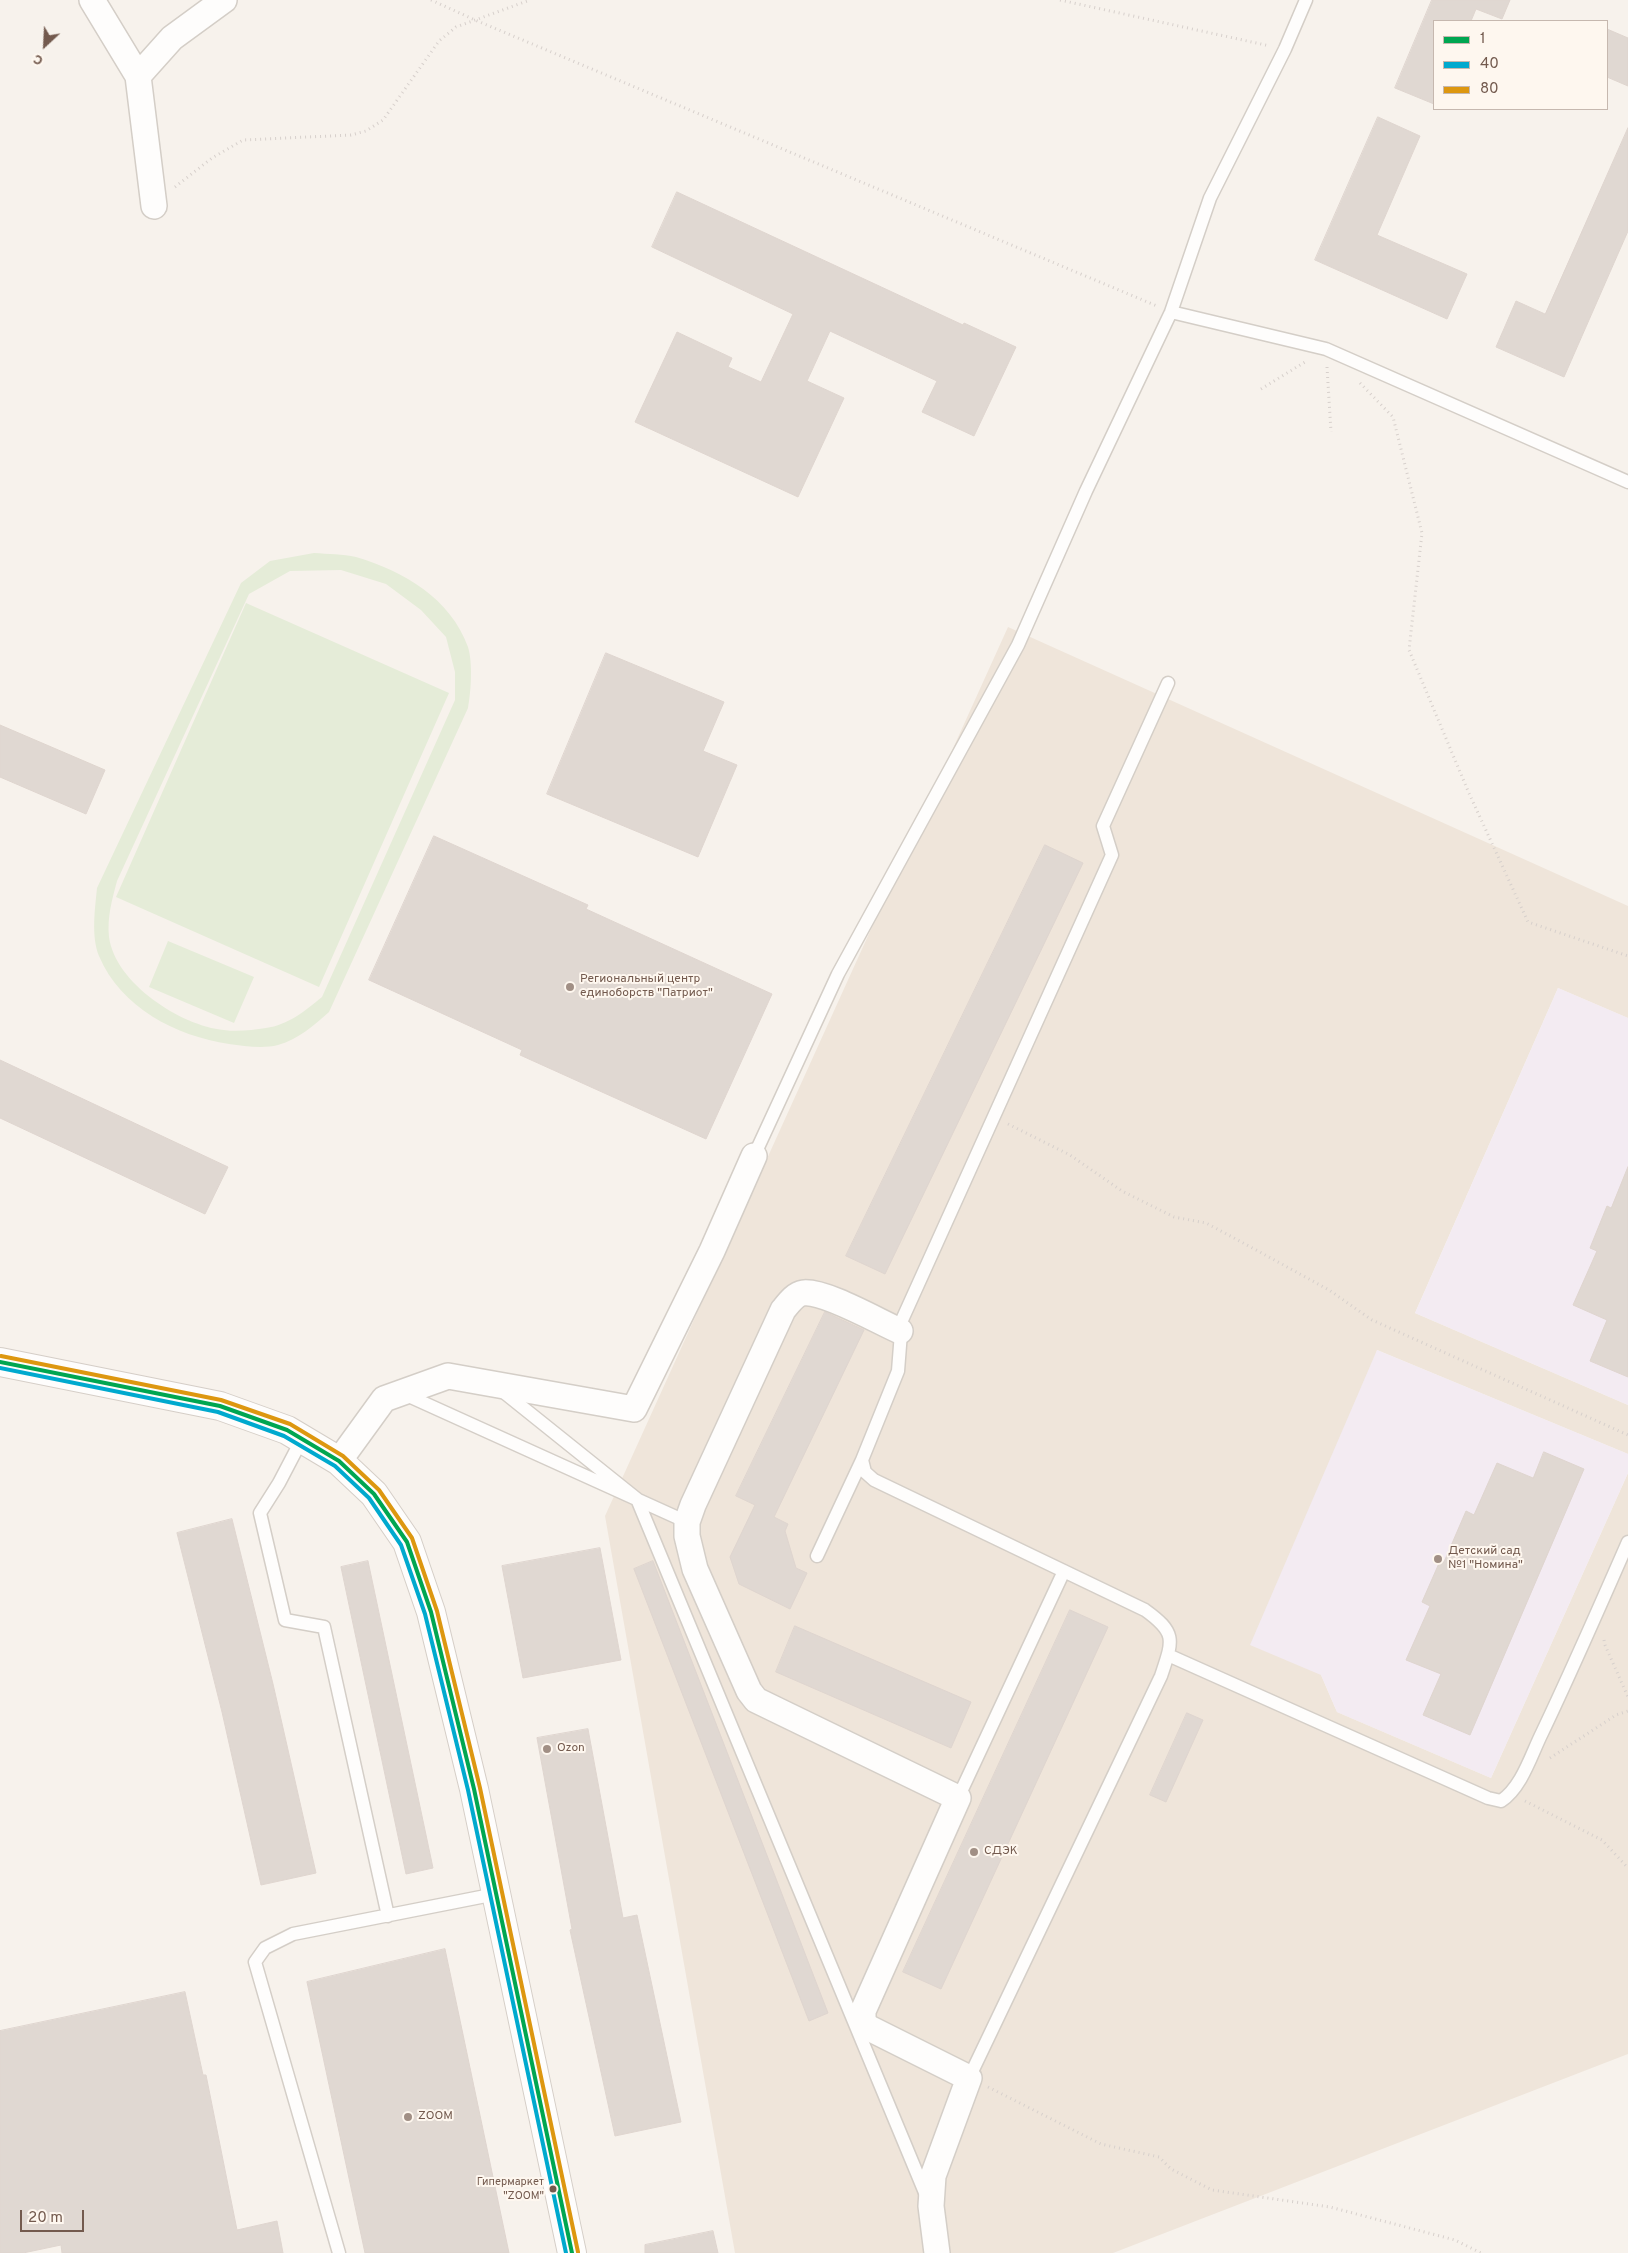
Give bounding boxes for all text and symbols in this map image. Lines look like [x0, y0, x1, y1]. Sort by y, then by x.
north arrow [20, 20, 70, 70]
legend [1433, 20, 1608, 110]
text: 1 [1480, 30, 1486, 49]
text: С [31, 49, 46, 69]
text: 40 [1480, 55, 1499, 74]
text: 80 [1480, 80, 1499, 99]
place label: Региональный центр единоборств "Патриот" [580, 973, 713, 1001]
marker: Региональный центр единоборств "Патриот" [564, 981, 576, 993]
place label: Детский сад №1 "Номина" [1448, 1545, 1523, 1573]
marker: Детский сад №1 "Номина" [1432, 1553, 1444, 1565]
place label: Ozon [557, 1742, 585, 1756]
marker: Ozon [541, 1743, 553, 1755]
place label: СДЭК [984, 1845, 1018, 1859]
marker: СДЭК [968, 1846, 980, 1858]
place label: ZOOM [418, 2110, 453, 2124]
marker: ZOOM [402, 2111, 414, 2123]
place label: Гипермаркет "ZOOM" [477, 2176, 544, 2202]
marker: Гипермаркет "ZOOM" [548, 2184, 558, 2194]
scale bar [22, 2200, 86, 2232]
text: 20 m [28, 2209, 63, 2228]

